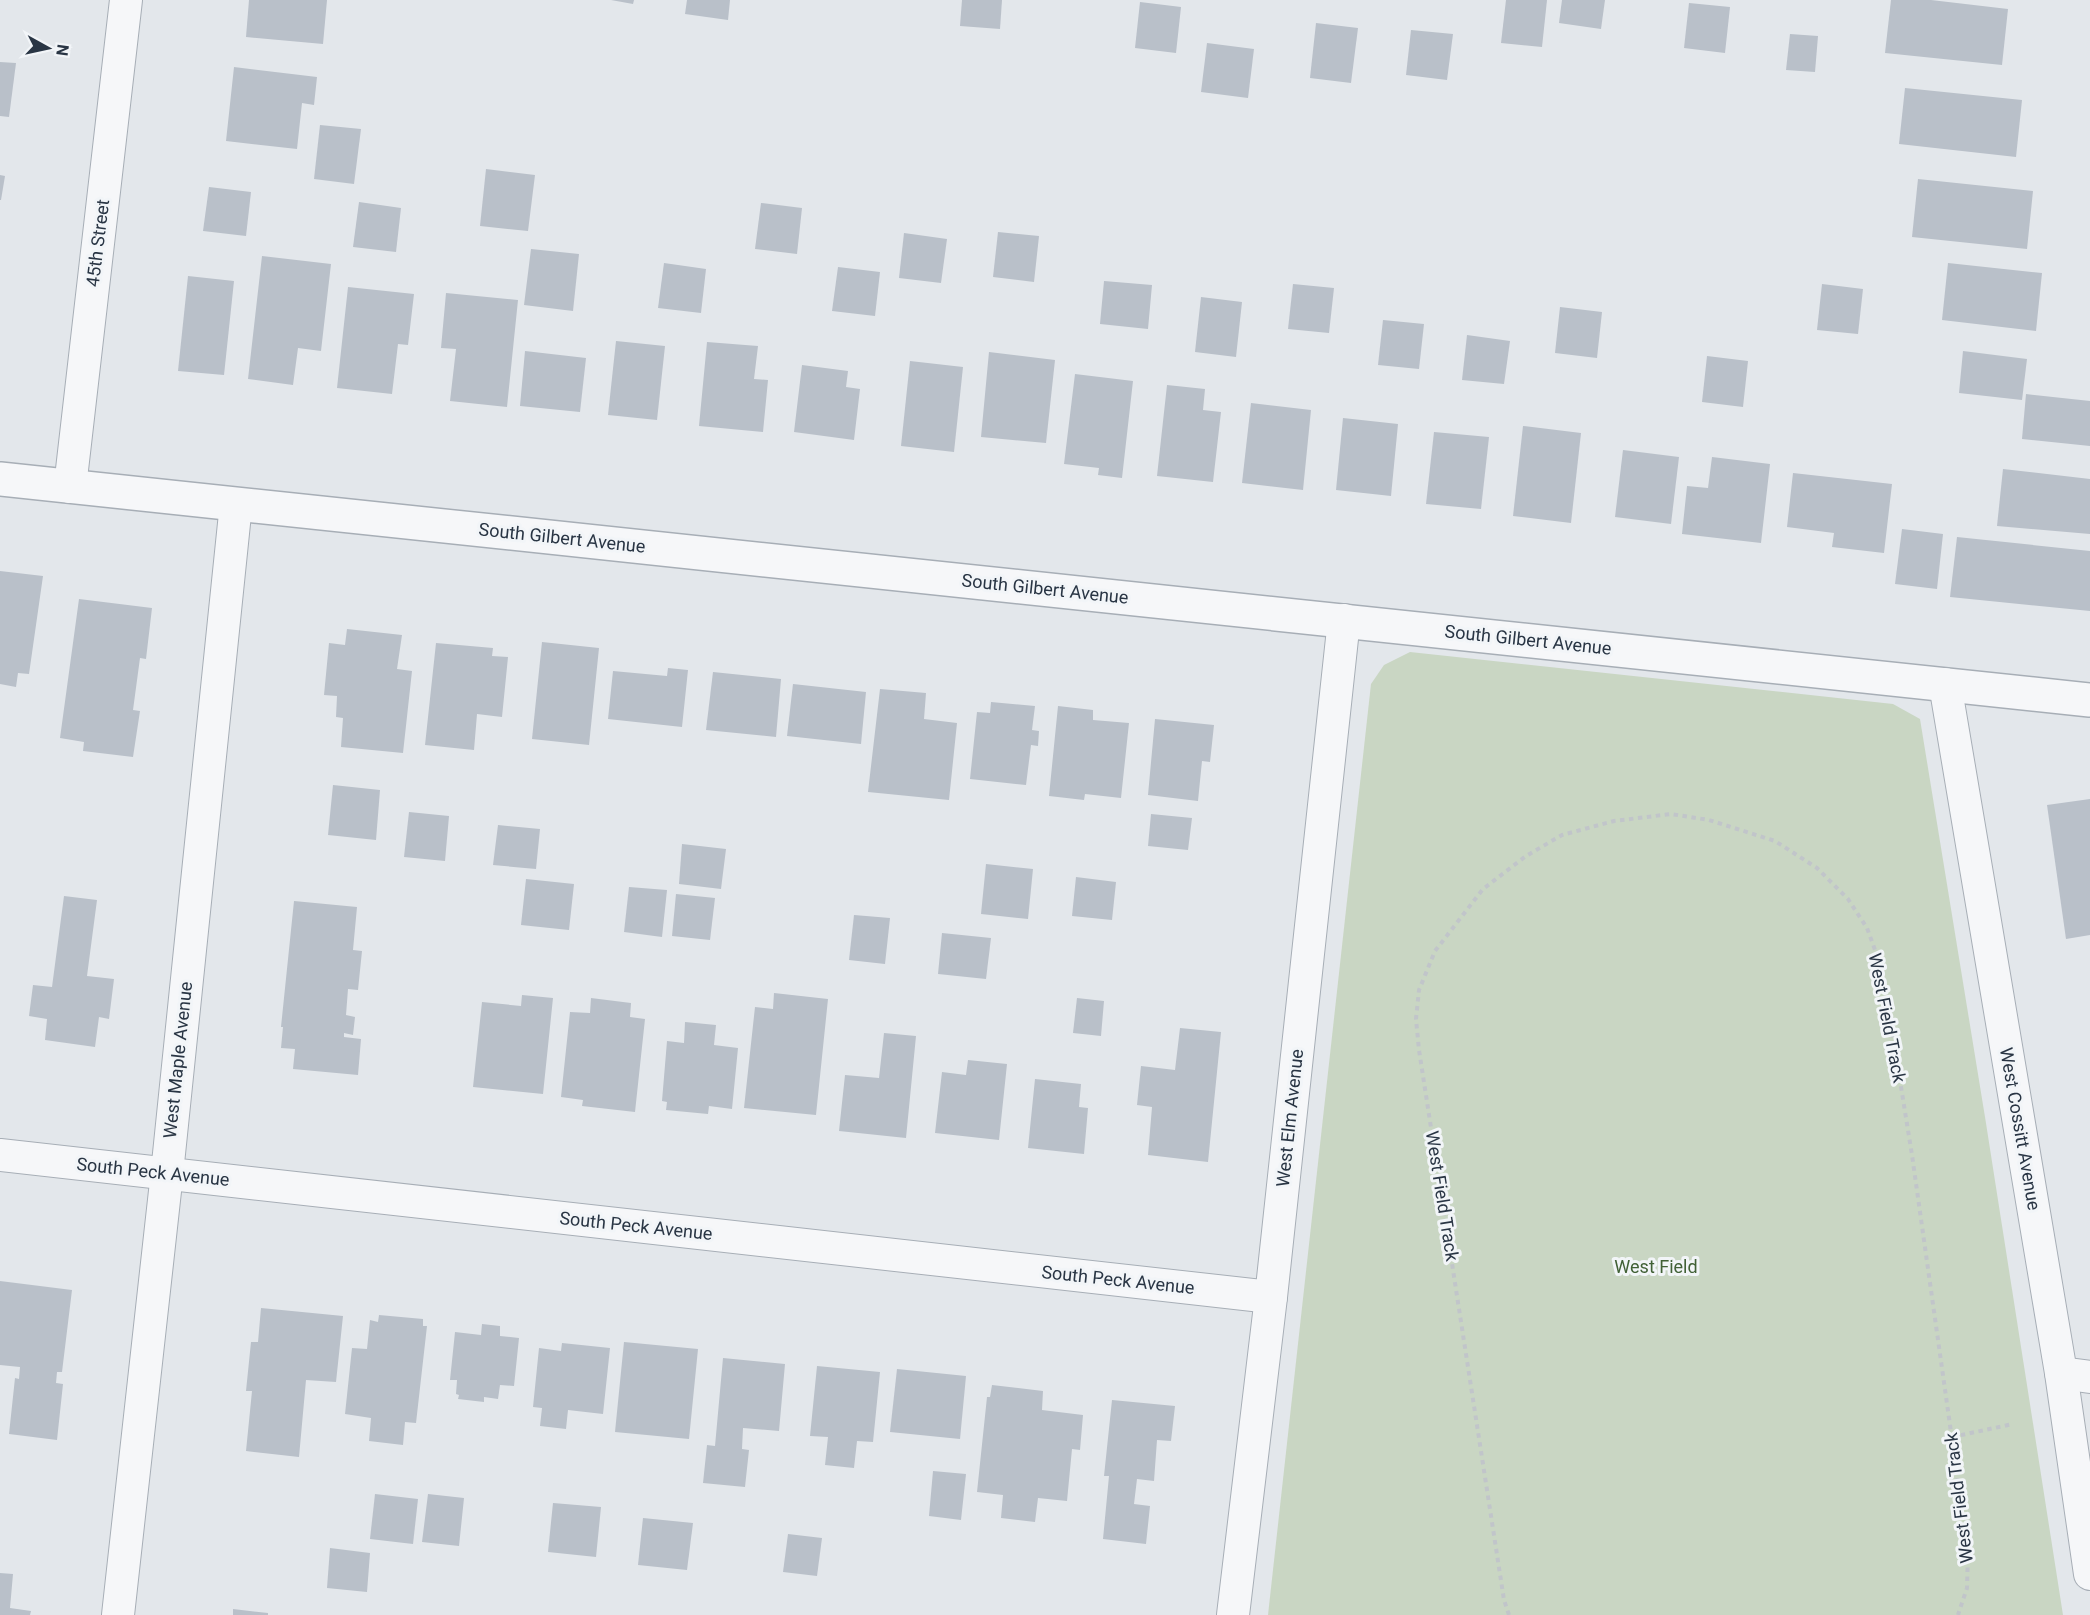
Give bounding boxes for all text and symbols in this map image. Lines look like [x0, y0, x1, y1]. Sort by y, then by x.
north arrow [18, 18, 78, 78]
text: N [52, 43, 73, 57]
street label: 45th Street [82, 198, 113, 288]
street label: South Gilbert Avenue [478, 518, 646, 557]
street label: South Gilbert Avenue [961, 569, 1129, 608]
street label: South Gilbert Avenue [1444, 620, 1612, 659]
street label: West Field Track [1865, 951, 1911, 1085]
street label: West Maple Avenue [159, 980, 196, 1139]
street label: West Cossitt Avenue [1996, 1046, 2045, 1212]
street label: West Elm Avenue [1272, 1048, 1307, 1188]
street label: West Field Track [1422, 1129, 1463, 1263]
street label: South Peck Avenue [75, 1153, 231, 1190]
street label: South Peck Avenue [558, 1207, 714, 1244]
park label: West Field [1614, 1256, 1698, 1277]
street label: South Peck Avenue [1040, 1261, 1196, 1298]
street label: West Field Track [1940, 1431, 1977, 1565]

